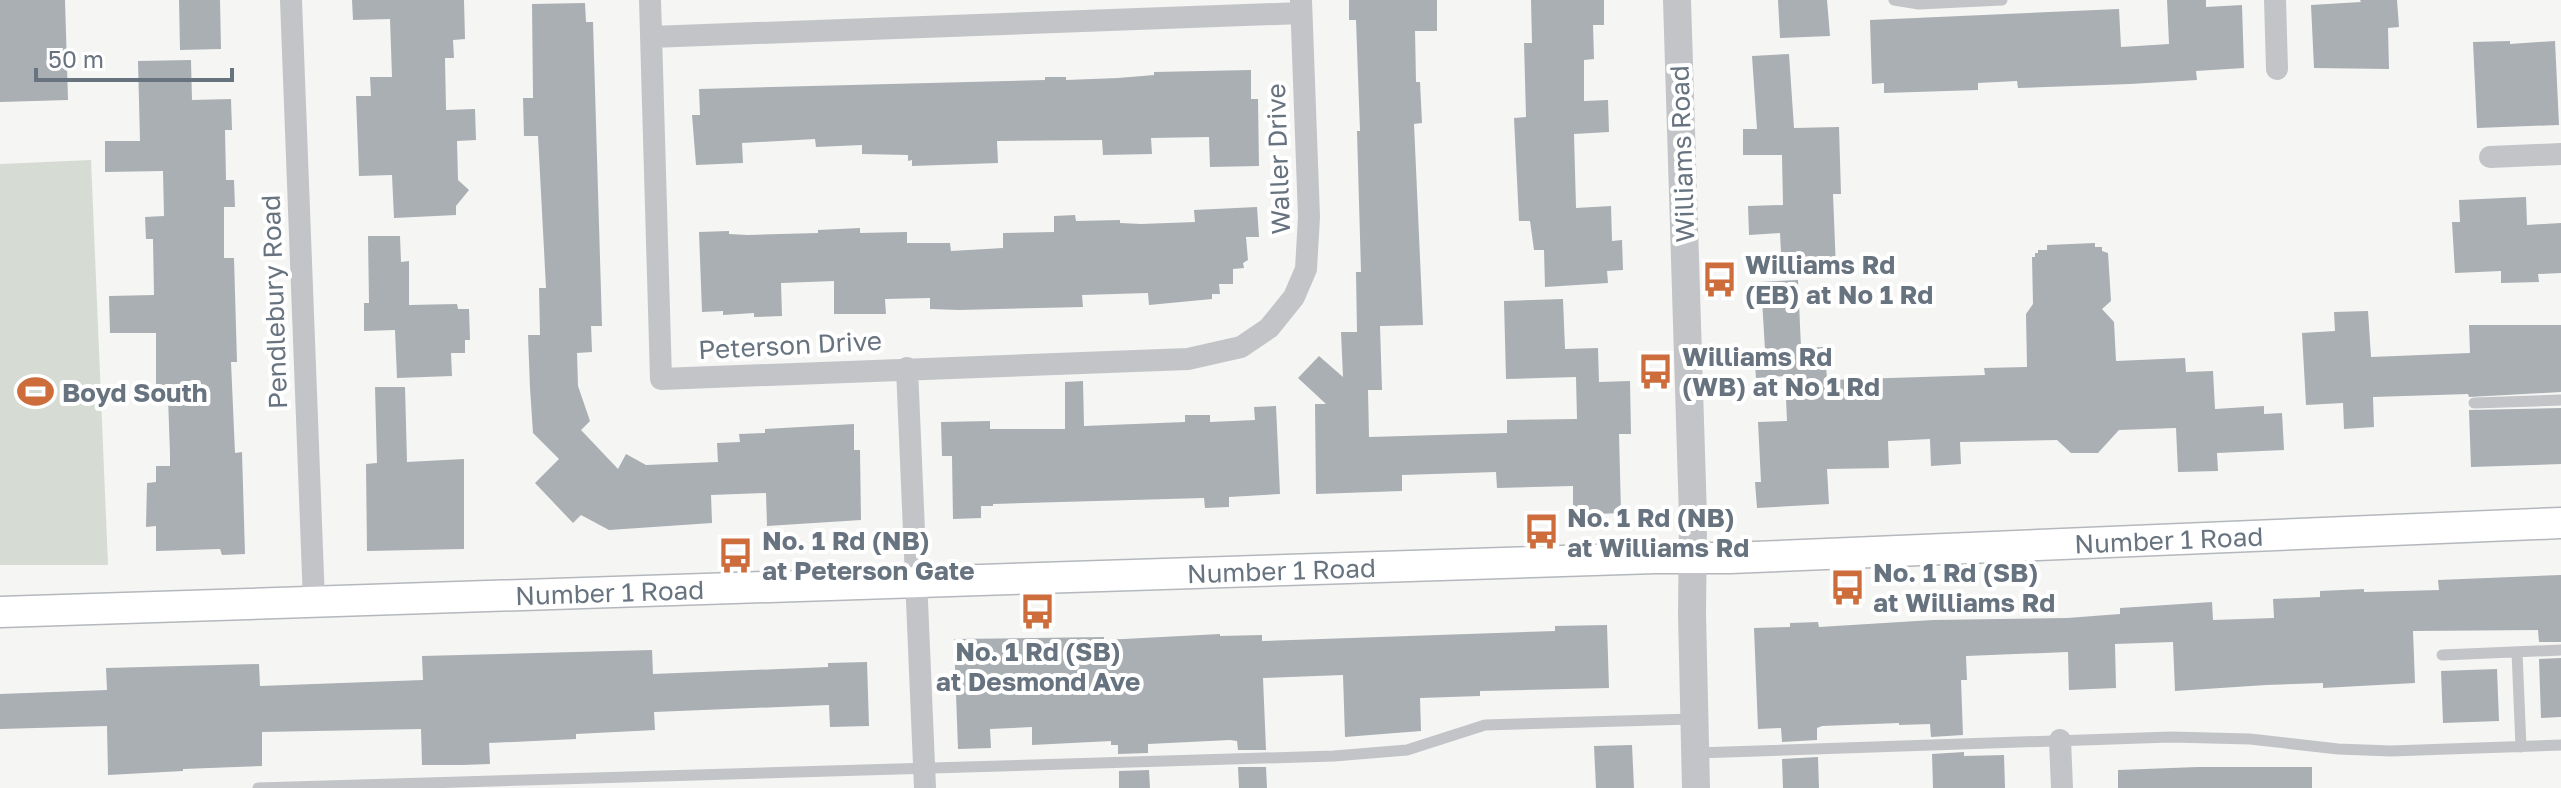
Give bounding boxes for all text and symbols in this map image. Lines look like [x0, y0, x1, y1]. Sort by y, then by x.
scale bar [36, 32, 232, 82]
text: 50 m [48, 44, 104, 73]
street label: Williams Road [1663, 65, 1701, 243]
street label: Waller Drive [1260, 83, 1296, 235]
street label: Pendlebury Road [255, 194, 293, 410]
place label: Williams Rd (EB) at No 1 Rd [1745, 249, 1933, 310]
bus stop icon: Williams Rd (EB) at No 1 Rd [1700, 260, 1738, 298]
street label: Peterson Drive [697, 325, 883, 365]
place label: Williams Rd (WB) at No 1 Rd [1682, 341, 1880, 402]
bus stop icon: Williams Rd (WB) at No 1 Rd [1637, 352, 1675, 390]
sports icon: Boyd South [17, 373, 55, 411]
place label: Boyd South [62, 377, 208, 408]
place label: No. 1 Rd (NB) at Williams Rd [1567, 502, 1749, 563]
bus stop icon: No. 1 Rd (NB) at Williams Rd [1522, 513, 1560, 551]
street label: Number 1 Road [2074, 520, 2264, 559]
place label: No. 1 Rd (NB) at Peterson Gate [762, 525, 975, 586]
bus stop icon: No. 1 Rd (NB) at Peterson Gate [717, 536, 755, 574]
street label: Number 1 Road [1186, 552, 1376, 589]
place label: No. 1 Rd (SB) at Williams Rd [1873, 557, 2055, 618]
bus stop icon: No. 1 Rd (SB) at Williams Rd [1828, 568, 1866, 606]
street label: Number 1 Road [515, 574, 705, 611]
bus stop icon: No. 1 Rd (SB) at Desmond Ave [1019, 593, 1057, 631]
place label: No. 1 Rd (SB) at Desmond Ave [936, 636, 1140, 697]

